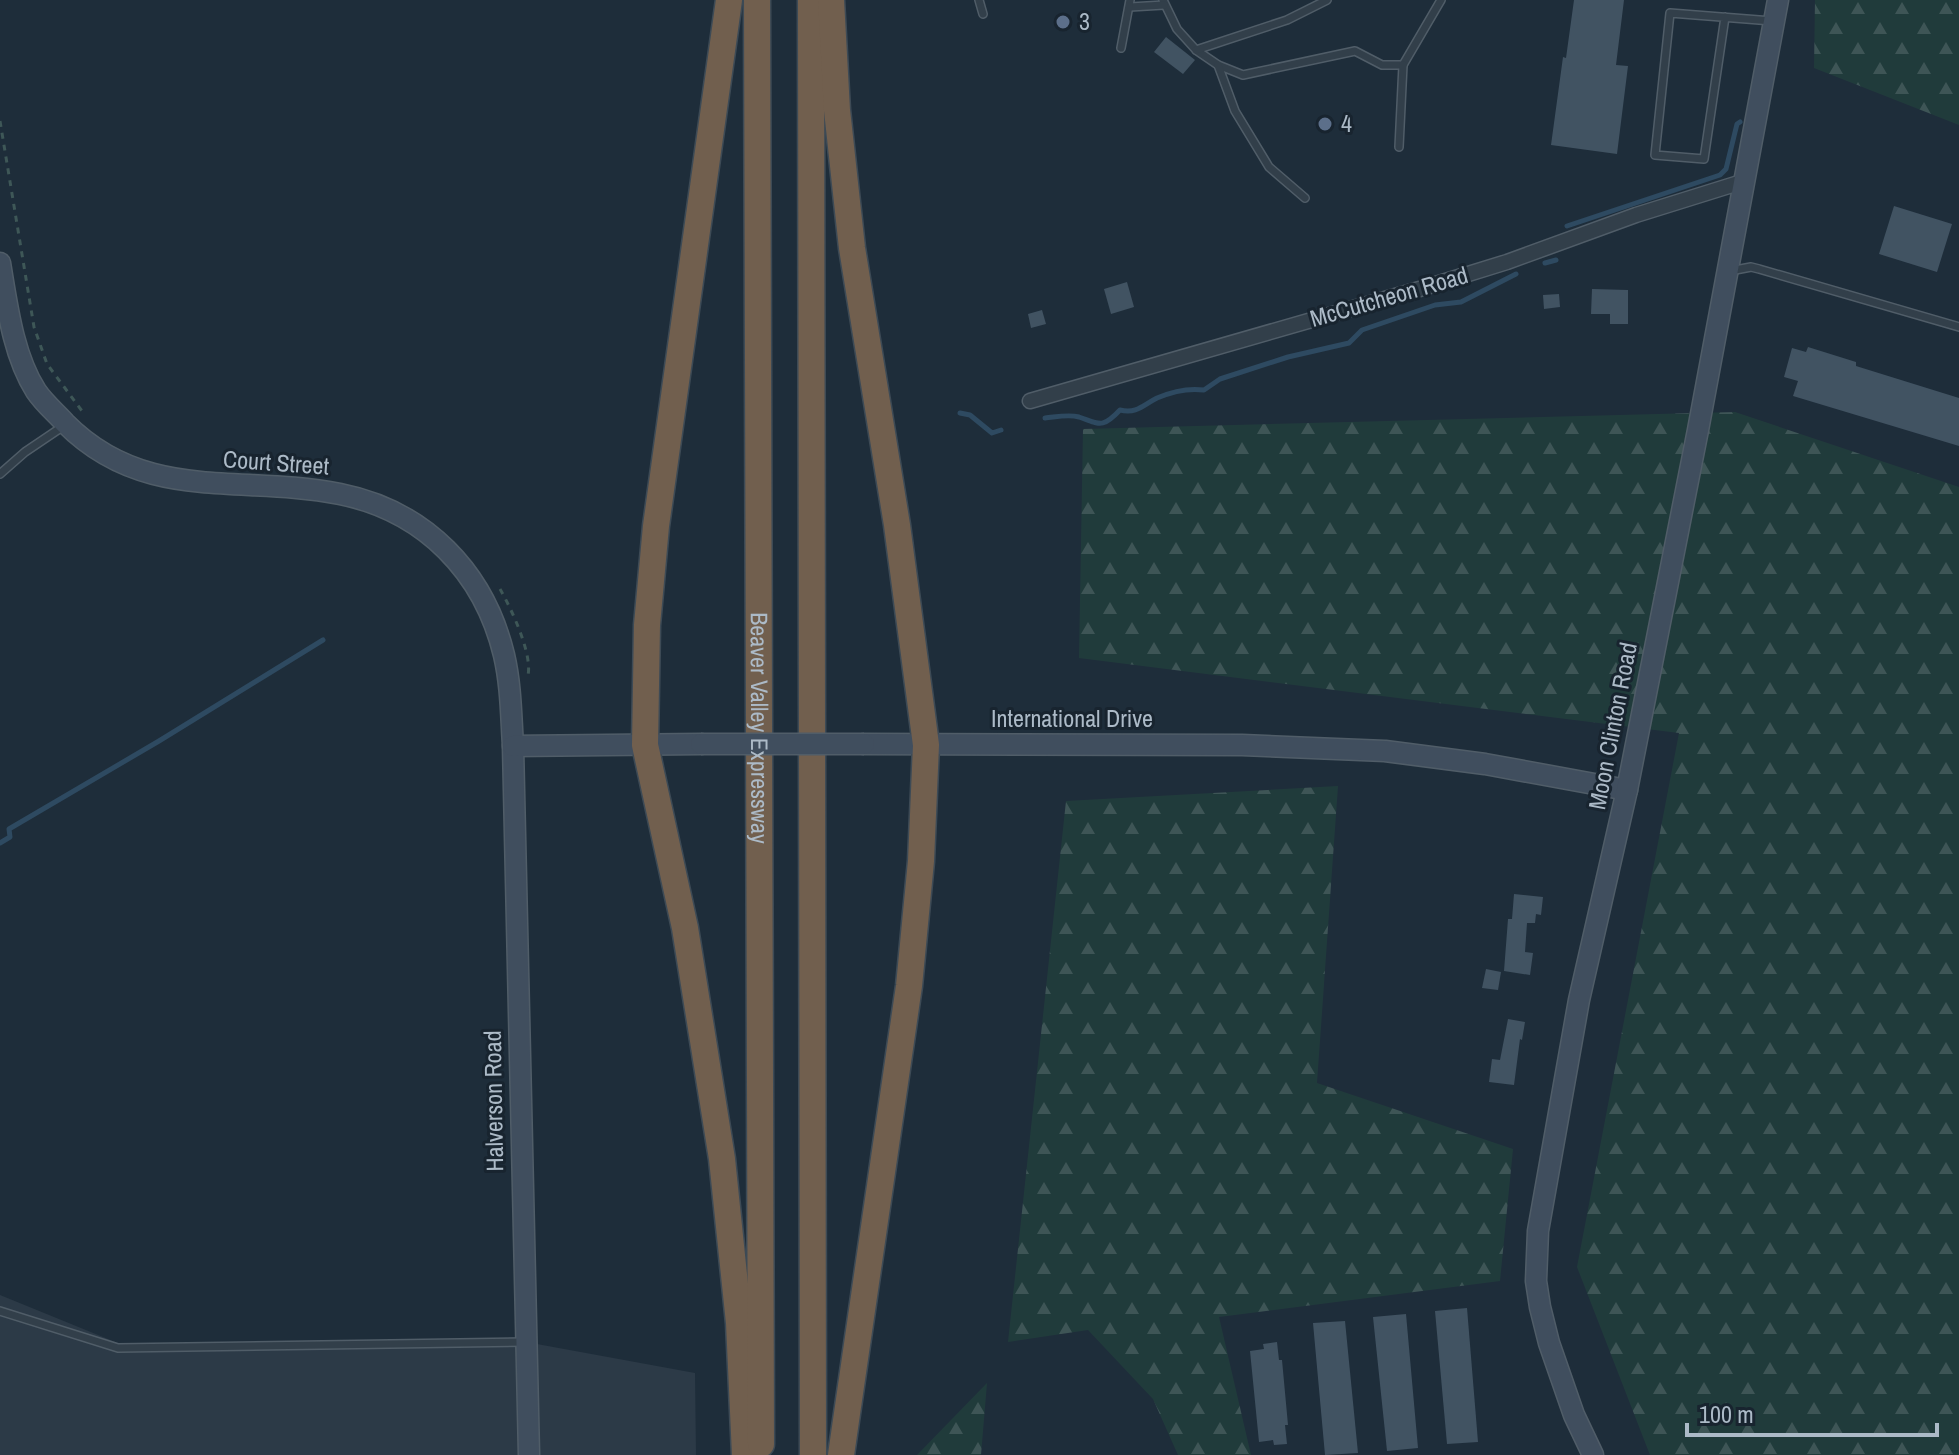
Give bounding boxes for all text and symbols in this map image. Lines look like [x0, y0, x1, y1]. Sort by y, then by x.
place label: 3 [1079, 5, 1090, 37]
marker: 3 [1054, 13, 1072, 31]
place label: 4 [1341, 107, 1352, 139]
marker: 4 [1316, 115, 1334, 133]
street label: McCutcheon Road [1306, 258, 1471, 334]
street label: Court Street [222, 442, 331, 482]
street label: Beaver Valley Expressway [744, 612, 776, 844]
street label: Moon Clinton Road [1580, 640, 1644, 812]
street label: International Drive [991, 702, 1153, 734]
street label: Halverson Road [476, 1030, 510, 1172]
scale bar [1687, 1387, 1937, 1437]
text: 100 m [1699, 1398, 1754, 1430]

